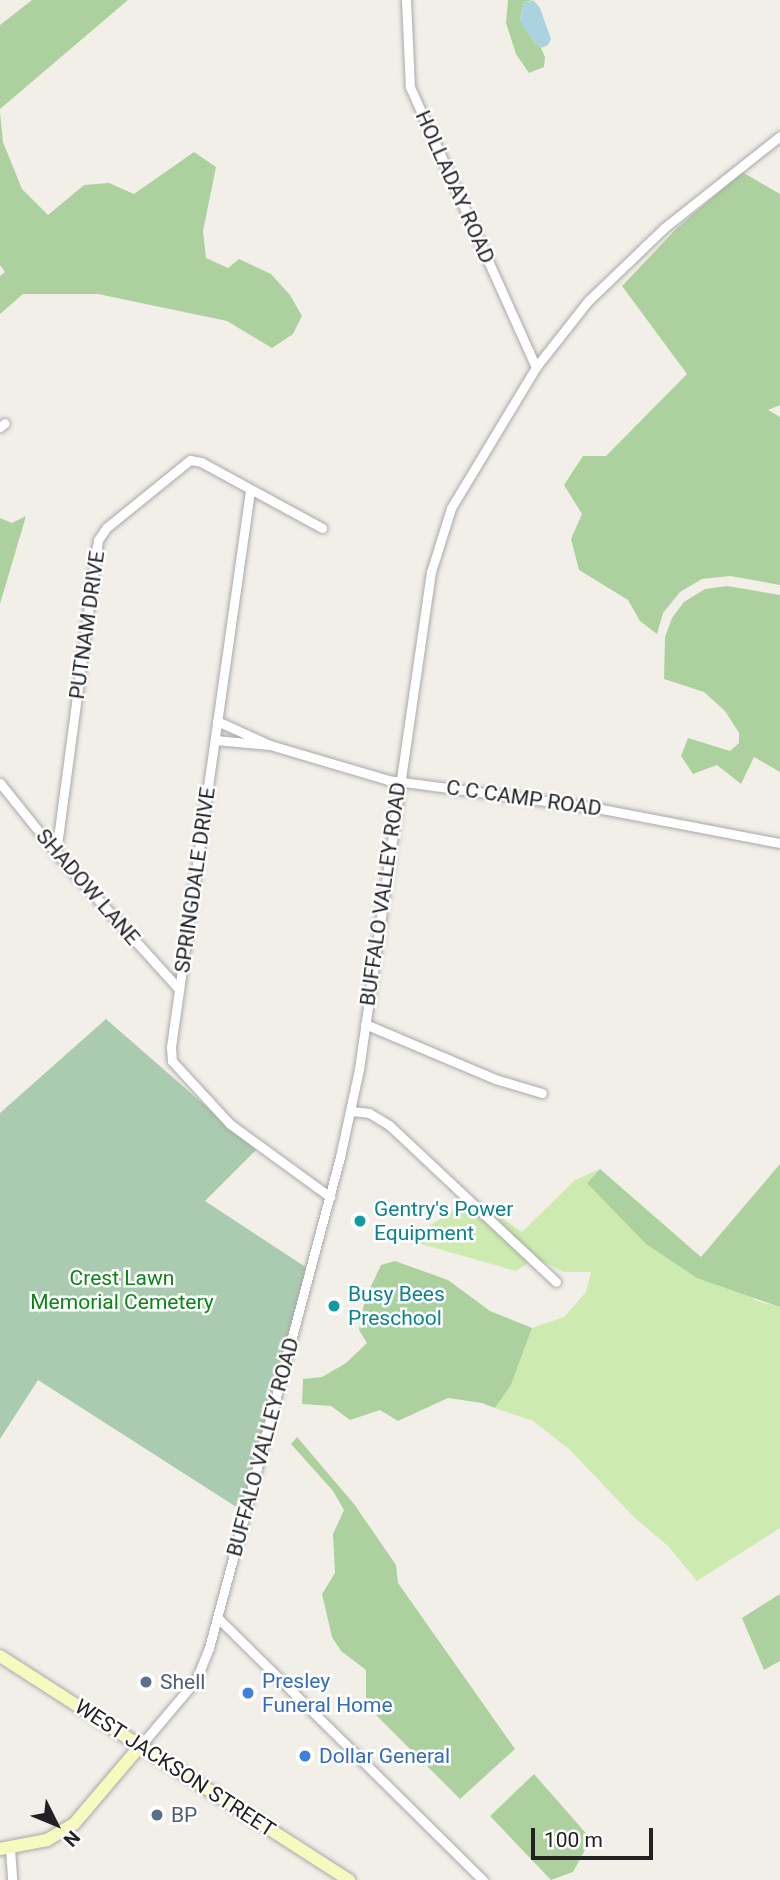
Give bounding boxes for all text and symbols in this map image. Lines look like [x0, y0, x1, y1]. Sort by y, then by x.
street label: HOLLADAY ROAD [410, 107, 500, 267]
street label: PUTNAM DRIVE [64, 549, 110, 701]
street label: C C CAMP ROAD [445, 775, 603, 821]
street label: BUFFALO VALLEY ROAD [355, 781, 411, 1007]
street label: SPRINGDALE DRIVE [170, 786, 220, 974]
street label: SHADOW LANE [31, 824, 145, 950]
place label: Gentry's Power Equipment [374, 1196, 513, 1246]
marker: Gentry's Power Equipment [352, 1213, 368, 1229]
park label: Crest Lawn Memorial Cemetery [30, 1265, 214, 1315]
place label: Busy Bees Preschool [348, 1281, 445, 1331]
marker: Busy Bees Preschool [326, 1298, 342, 1314]
street label: BUFFALO VALLEY ROAD [222, 1335, 304, 1559]
place label: Presley Funeral Home [262, 1668, 393, 1718]
place label: Shell [160, 1669, 205, 1695]
marker: Shell [138, 1674, 154, 1690]
marker: Presley Funeral Home [240, 1685, 256, 1701]
street label: WEST JACKSON STREET [70, 1694, 280, 1842]
place label: Dollar General [319, 1743, 450, 1769]
marker: Dollar General [297, 1748, 313, 1764]
north arrow [21, 1789, 91, 1859]
place label: BP [171, 1802, 197, 1828]
marker: BP [149, 1807, 165, 1823]
scale bar [535, 1814, 658, 1858]
text: 100 m [544, 1828, 603, 1852]

